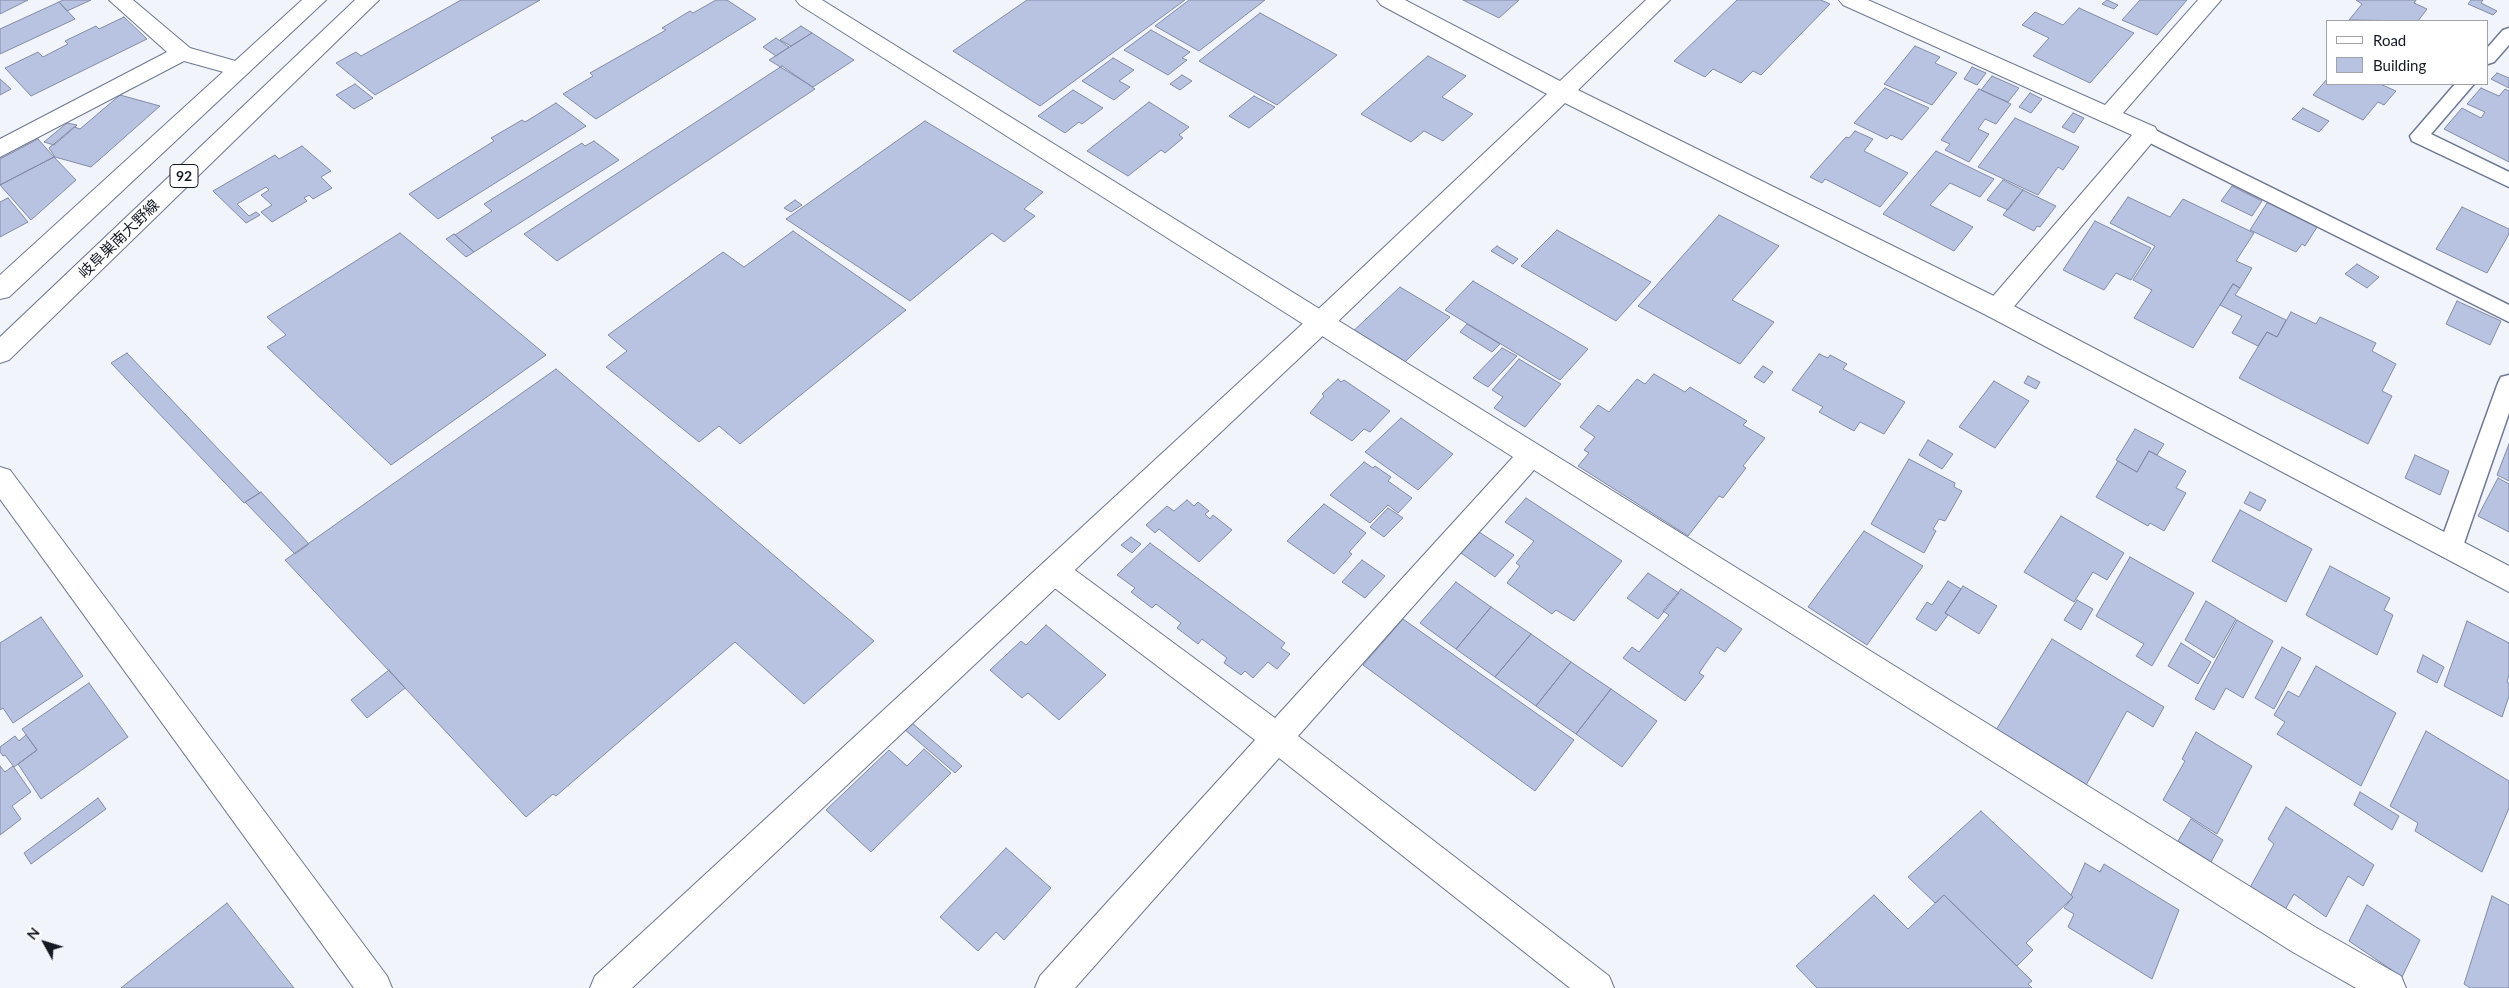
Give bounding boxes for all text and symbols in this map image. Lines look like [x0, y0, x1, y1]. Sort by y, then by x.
legend [2326, 20, 2489, 85]
text: Road [2373, 31, 2406, 49]
text: Building [2373, 56, 2426, 74]
road number: 92 [170, 165, 198, 188]
street label: 岐阜巣南大野線 [75, 196, 163, 282]
north arrow [20, 918, 70, 968]
text: N [23, 924, 43, 943]

